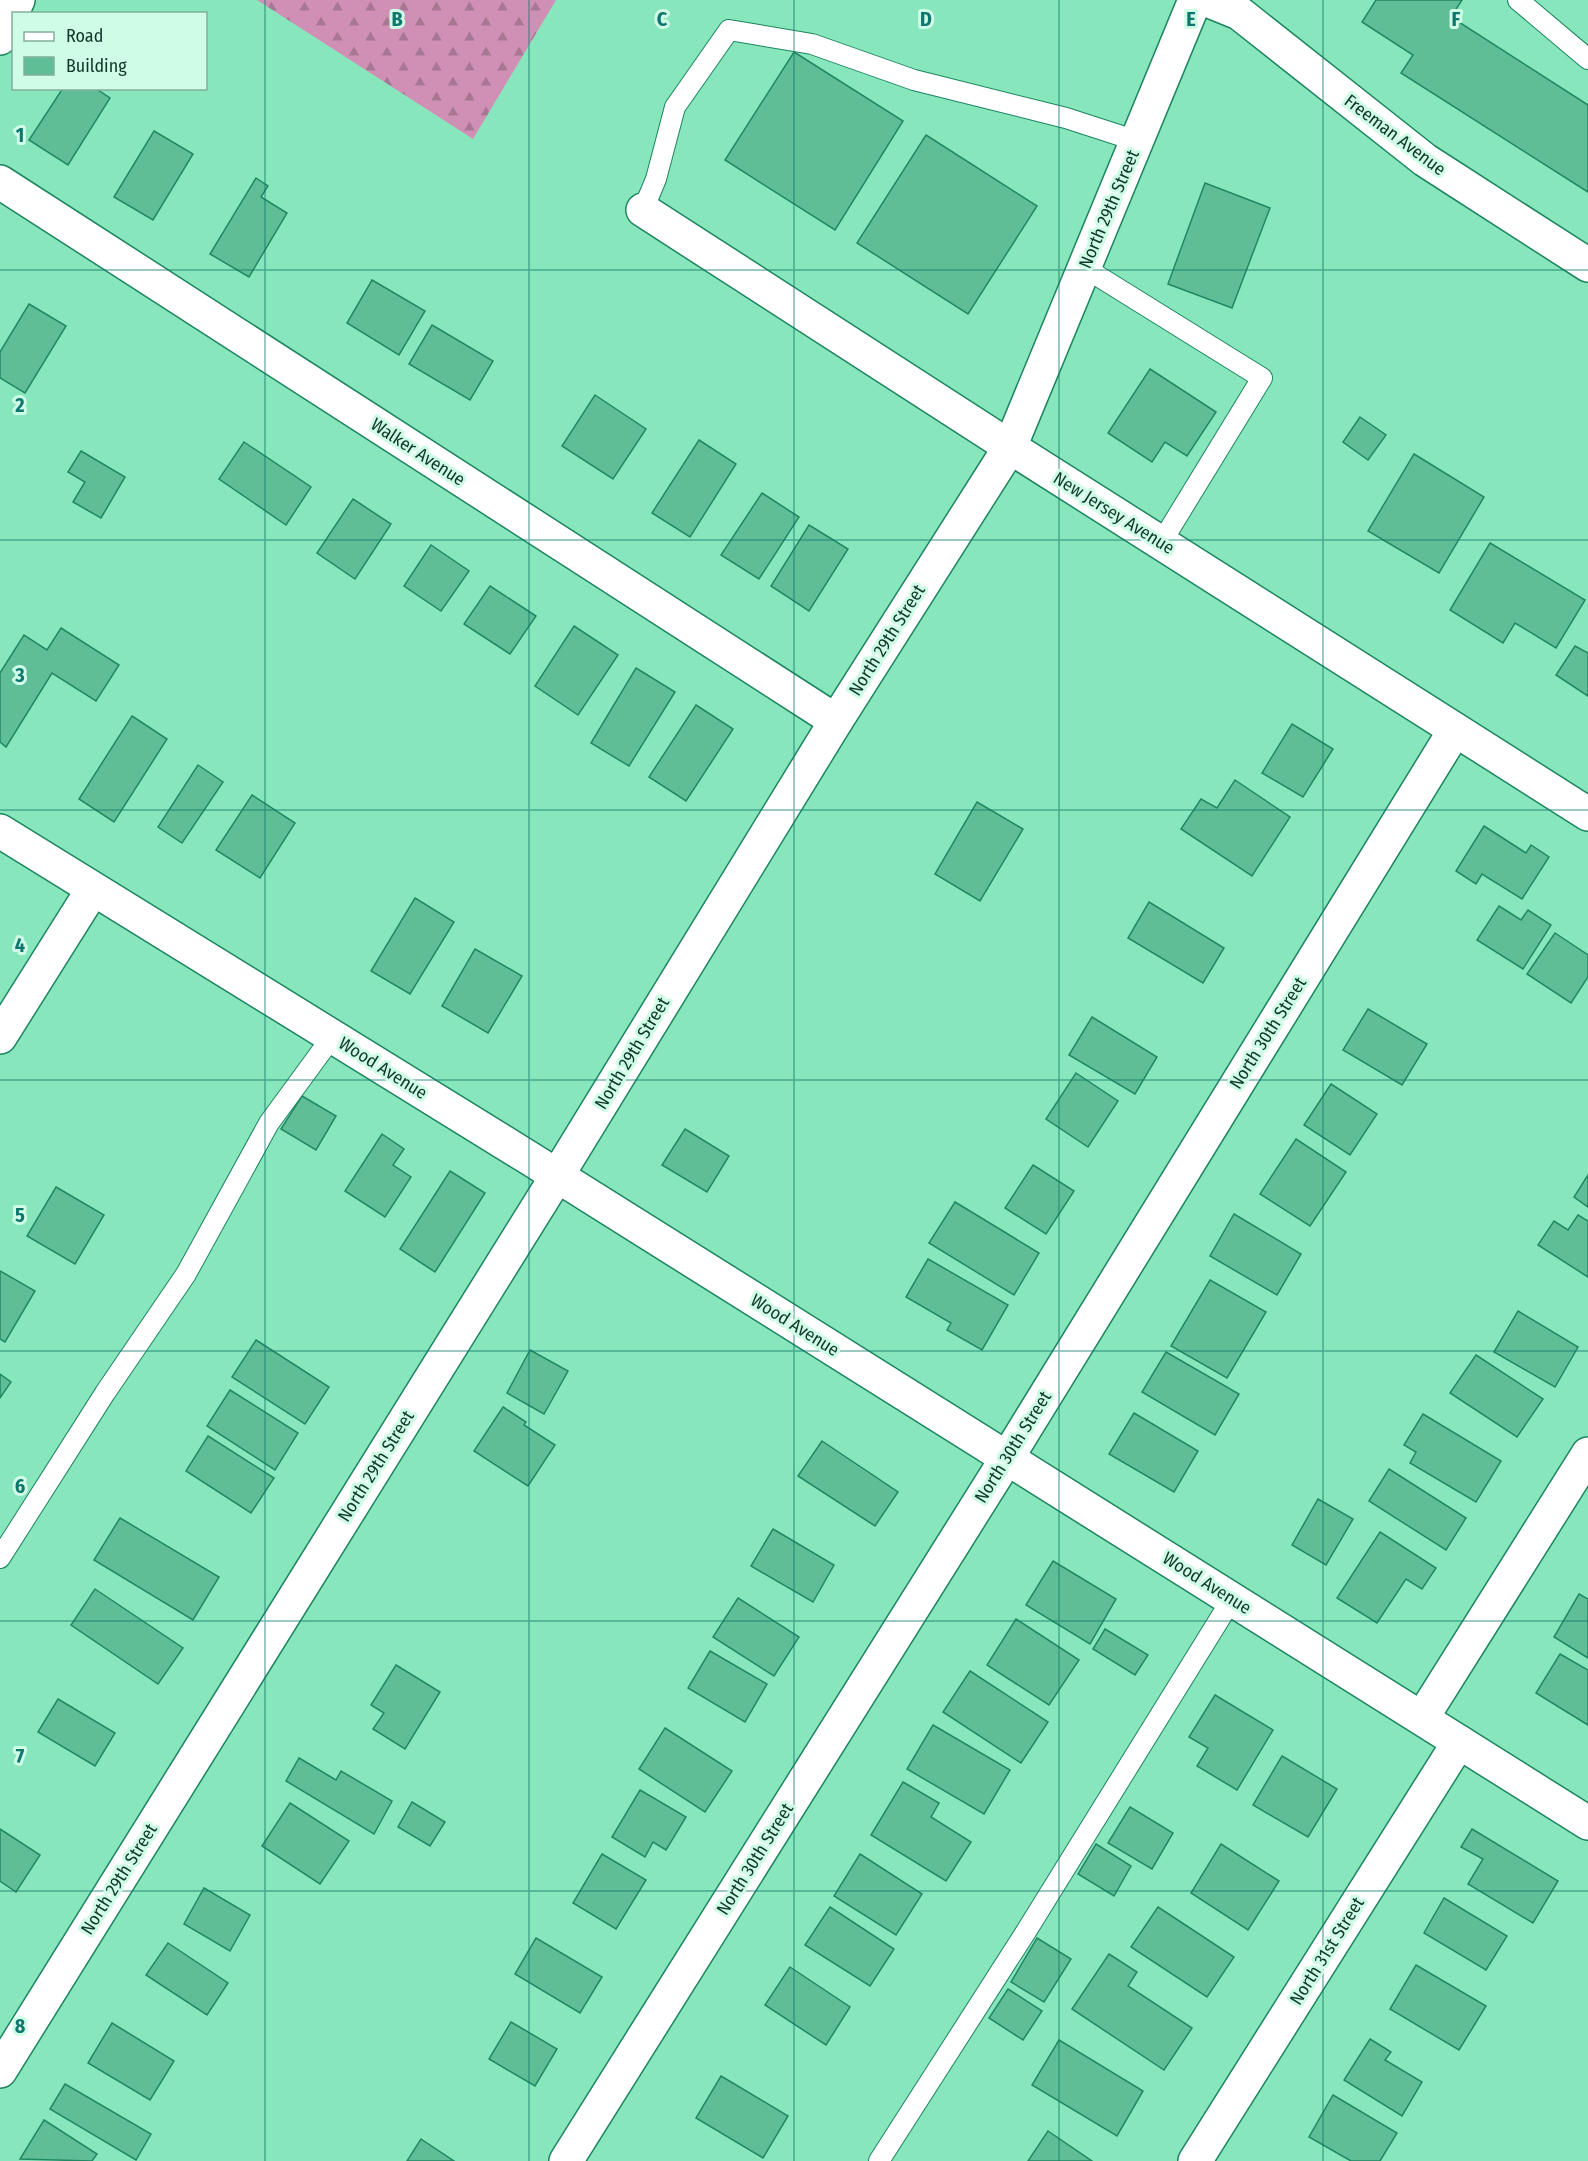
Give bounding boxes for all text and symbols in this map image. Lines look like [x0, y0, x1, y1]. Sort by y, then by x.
text: B [391, 7, 403, 31]
text: C [657, 7, 668, 31]
text: D [920, 7, 932, 31]
text: E [1186, 7, 1196, 31]
text: F [1452, 7, 1461, 31]
legend [12, 12, 207, 90]
text: Road [66, 25, 103, 47]
text: Building [66, 55, 127, 77]
street label: Freeman Avenue [1340, 90, 1450, 180]
text: 1 [16, 123, 24, 147]
street label: North 29th Street [1074, 146, 1144, 272]
text: 2 [14, 393, 25, 417]
street label: Walker Avenue [367, 413, 469, 491]
street label: New Jersey Avenue [1049, 467, 1179, 559]
street label: North 29th Street [844, 580, 930, 700]
text: 3 [14, 663, 25, 687]
text: 4 [15, 933, 25, 957]
street label: North 30th Street [1225, 973, 1311, 1093]
street label: North 29th Street [590, 993, 674, 1113]
street label: Wood Avenue [335, 1032, 431, 1104]
text: 5 [15, 1203, 25, 1227]
street label: Wood Avenue [747, 1289, 843, 1361]
street label: North 30th Street [970, 1387, 1056, 1507]
street label: North 29th Street [333, 1406, 419, 1526]
text: 6 [15, 1474, 25, 1498]
street label: Wood Avenue [1159, 1547, 1255, 1619]
text: 7 [16, 1744, 25, 1768]
street label: North 30th Street [712, 1799, 798, 1919]
street label: North 29th Street [76, 1819, 162, 1939]
street label: North 31st Street [1285, 1893, 1369, 2009]
text: 8 [15, 2014, 26, 2038]

